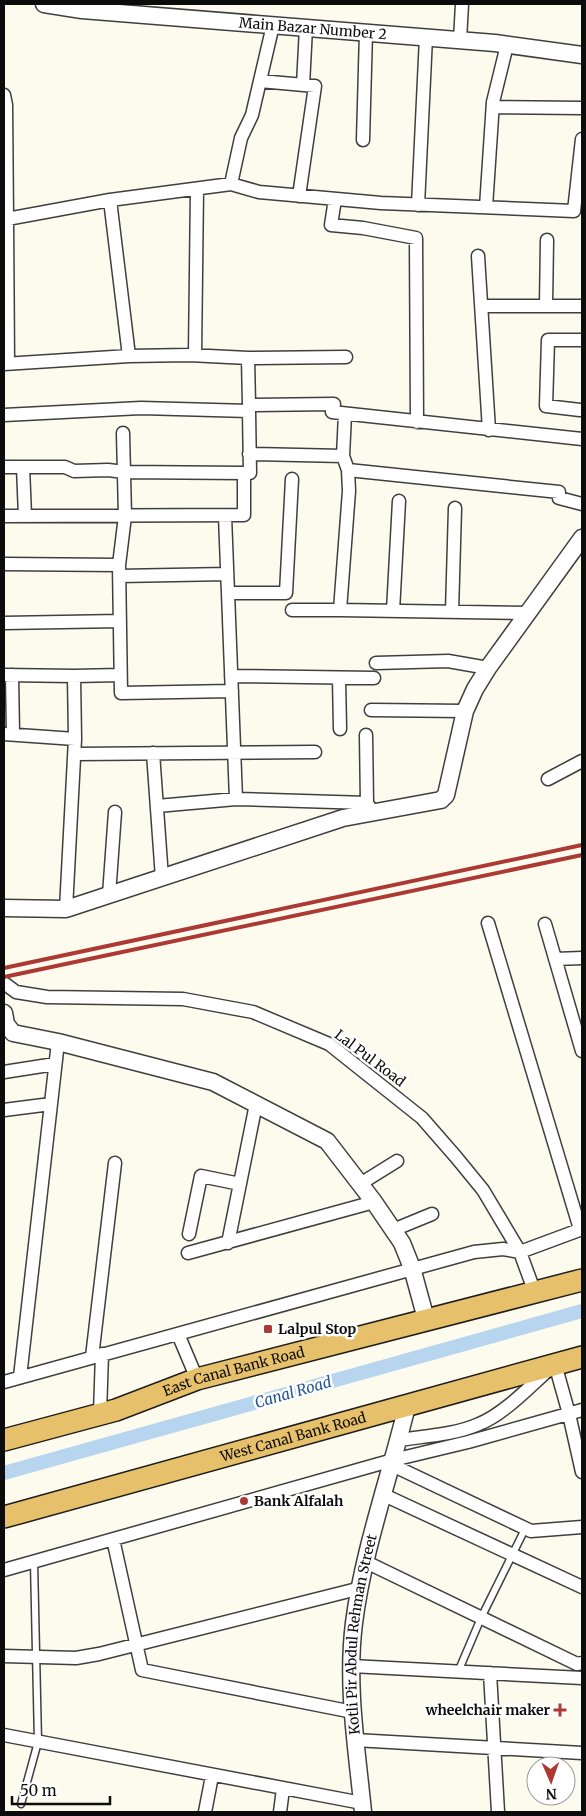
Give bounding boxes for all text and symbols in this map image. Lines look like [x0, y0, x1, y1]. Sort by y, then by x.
street label: Main Bazar Number 2 [238, 14, 387, 43]
street label: Lal Pul Road [331, 1026, 409, 1091]
place label: Lalpul Stop [278, 1320, 356, 1338]
marker: Lalpul Stop [262, 1323, 274, 1335]
street label: East Canal Bank Road [160, 1343, 307, 1400]
water label: Canal Road [252, 1372, 334, 1412]
street label: West Canal Bank Road [217, 1408, 369, 1466]
place label: Bank Alfalah [254, 1492, 344, 1510]
marker: Bank Alfalah [238, 1495, 250, 1507]
street label: Kotli Pir Abdul Rehman Street [342, 1532, 381, 1735]
place label: wheelchair maker [425, 1701, 550, 1719]
marker: wheelchair maker [554, 1704, 566, 1716]
north arrow [526, 1756, 576, 1806]
scale bar [12, 1774, 110, 1806]
text: 50 m [20, 1781, 57, 1800]
text: N [546, 1785, 557, 1803]

